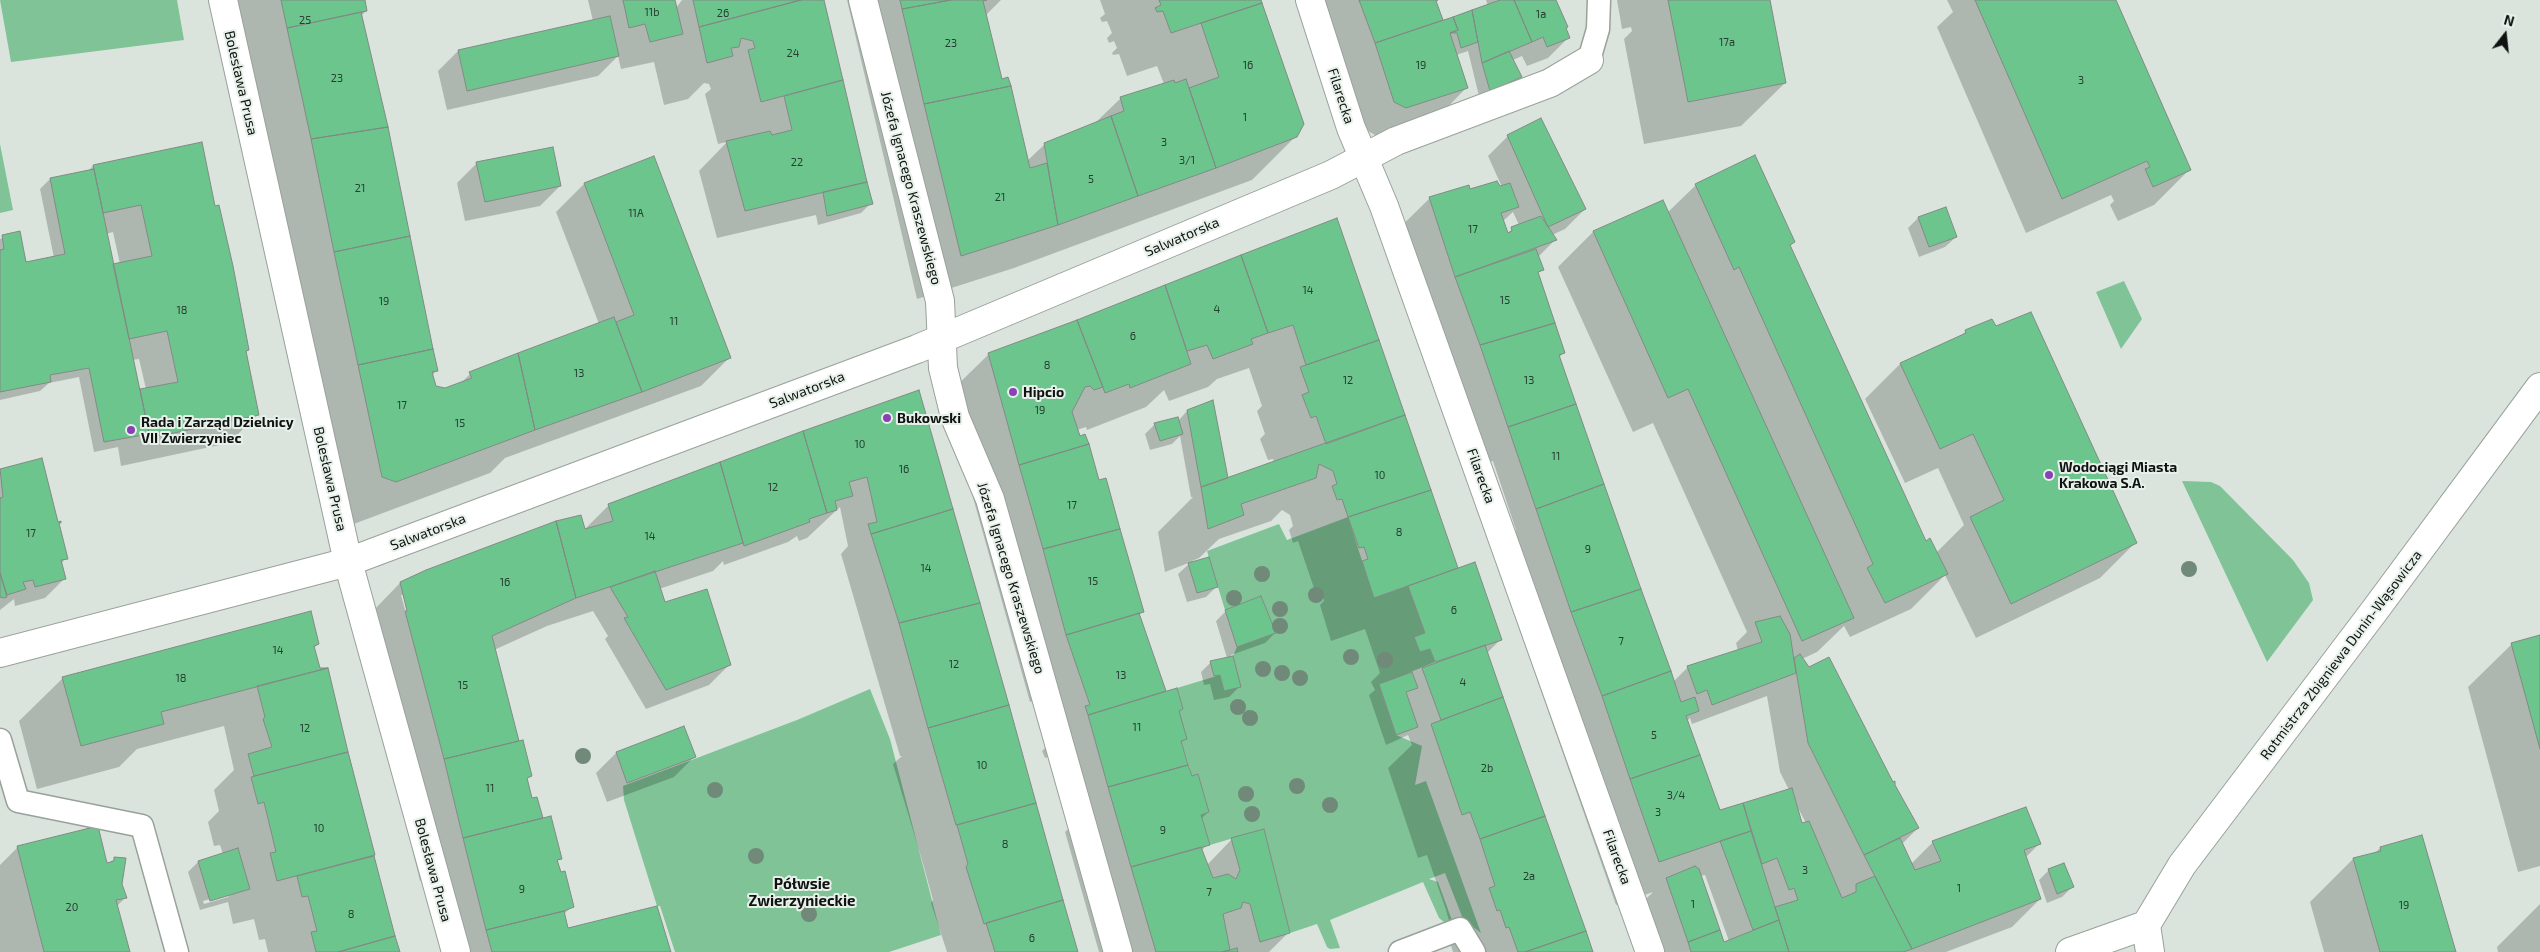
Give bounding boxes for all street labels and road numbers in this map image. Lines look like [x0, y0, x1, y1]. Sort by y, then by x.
street label: Bolesława Prusa [221, 29, 261, 137]
street label: Filarecka [1324, 66, 1358, 126]
street label: Józefa Ignacego Kraszewskiego [877, 89, 945, 287]
street label: Salwatorska [1142, 214, 1222, 260]
street label: Salwatorska [767, 368, 847, 412]
street label: Bolesława Prusa [310, 425, 350, 533]
street label: Filarecka [1463, 446, 1499, 506]
street label: Józefa Ignacego Kraszewskiego [974, 480, 1048, 676]
street label: Salwatorska [388, 510, 468, 554]
street label: Rotmistrza Zbigniewa Dunin-Wąsowicza [2257, 547, 2425, 763]
street label: Bolesława Prusa [411, 816, 455, 924]
street label: Filarecka [1599, 827, 1635, 887]

